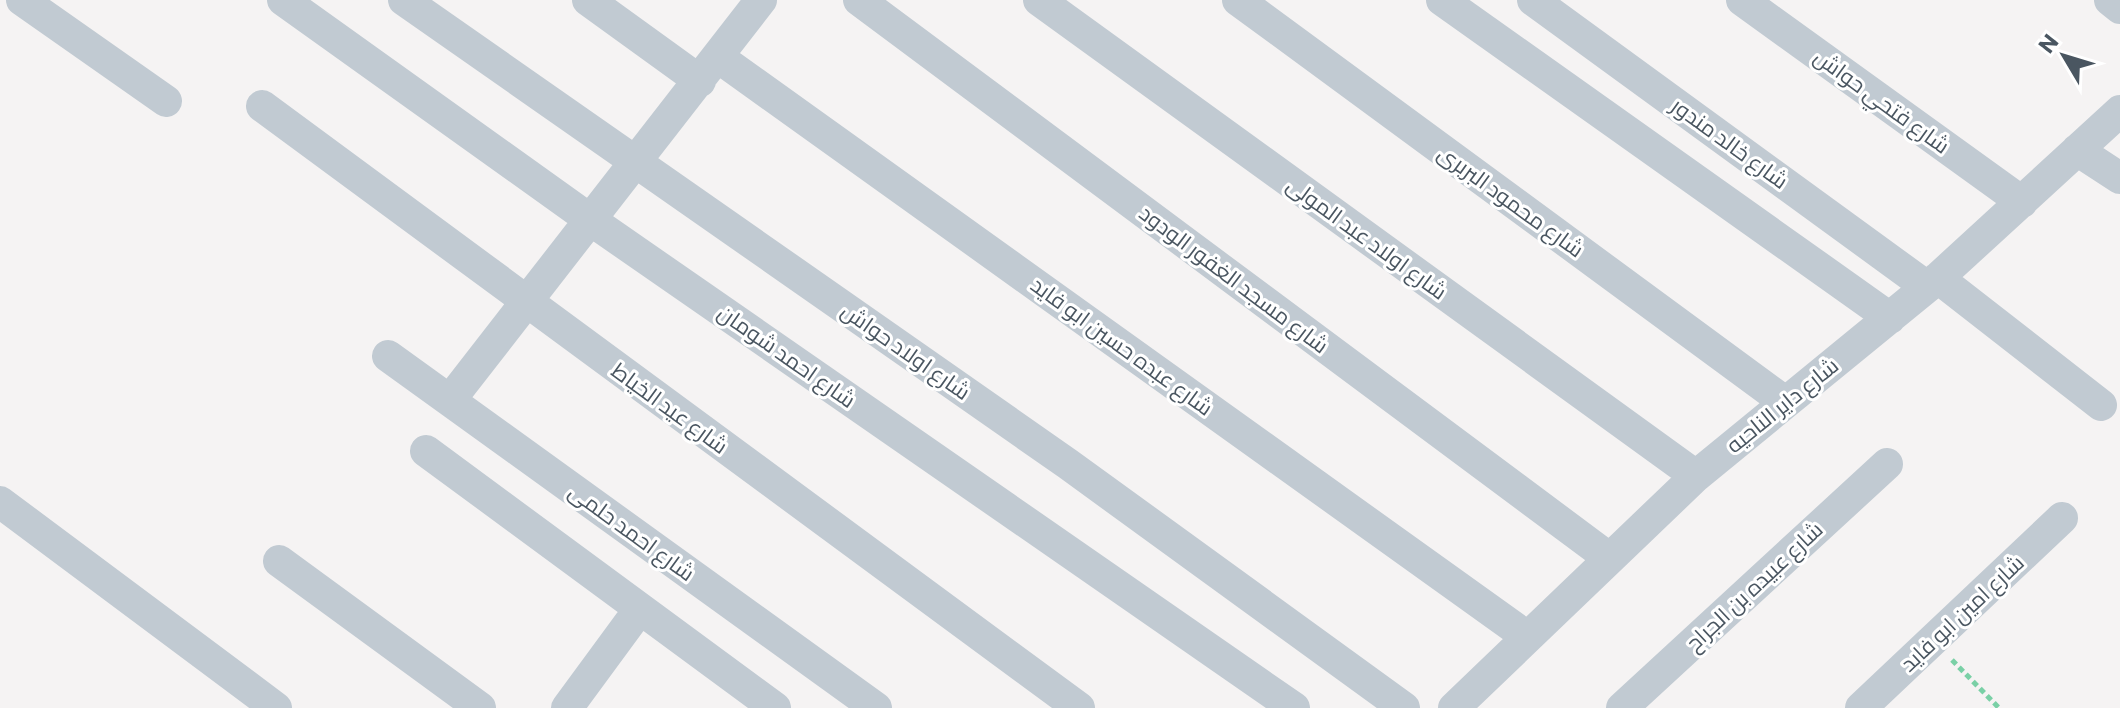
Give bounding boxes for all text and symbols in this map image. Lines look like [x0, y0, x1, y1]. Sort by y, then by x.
north arrow [2024, 16, 2104, 96]
text: N [2032, 29, 2064, 58]
street label: شارع فتحي حواش [1807, 42, 1955, 162]
street label: شارع خالد مندور [1664, 90, 1794, 196]
street label: شارع محمود البربرى [1432, 139, 1590, 264]
street label: شارع اولاد عبد المولى [1281, 170, 1453, 306]
street label: شارع مسجد الغفور الودود [1133, 199, 1334, 360]
street label: شارع عبده حسين ابو فايد [1025, 270, 1219, 422]
street label: شارع اولاد حواش [835, 296, 976, 407]
street label: شارع احمد شومان [712, 298, 861, 415]
street label: شارع داير الناحيه [1720, 351, 1844, 460]
street label: شارع عيد الخياط [606, 356, 734, 460]
street label: شارع احمد حلمى [563, 477, 701, 588]
street label: شارع عبيده بن الجراح [1680, 515, 1829, 658]
street label: شارع امين ابو فايد [1894, 548, 2030, 678]

